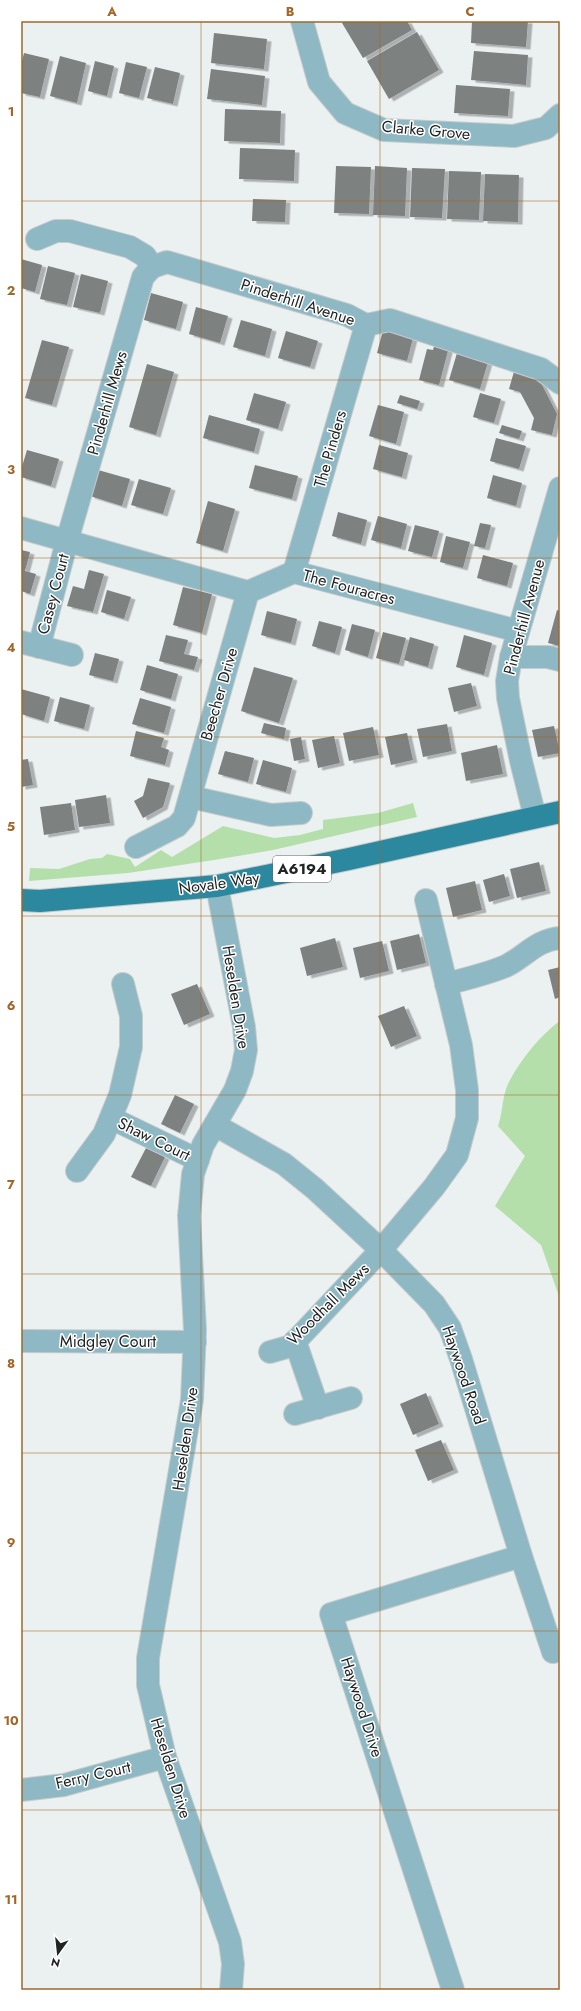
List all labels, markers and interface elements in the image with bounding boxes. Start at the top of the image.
text: A [106,2,117,21]
text: B [286,2,295,21]
text: C [465,2,475,21]
text: 1 [8,102,14,121]
street label: Clarke Grove [381,115,471,145]
street label: Pinderhill Avenue [238,273,358,331]
text: 2 [7,281,15,300]
street label: Pinderhill Mews [81,348,133,458]
street label: The Pinders [308,408,352,490]
text: 3 [7,460,15,479]
street label: Casey Court [31,551,75,637]
street label: Pinderhill Avenue [498,557,550,677]
street label: The Fouracres [300,564,398,610]
text: 4 [6,638,16,657]
street label: Beecher Drive [195,645,243,743]
text: 5 [7,817,15,836]
road number: A6194 [273,856,331,882]
street label: Novale Way [177,866,262,900]
street label: Heselden Drive [216,944,256,1050]
text: 6 [7,996,16,1015]
street label: Shaw Court [114,1112,194,1166]
text: 7 [7,1175,15,1194]
street label: Woodhall Mews [282,1258,374,1350]
street label: Haywood Road [436,1323,492,1427]
street label: Midgley Court [60,1330,156,1353]
text: 8 [7,1354,15,1373]
street label: Heselden Drive [166,1386,204,1492]
text: 9 [7,1533,16,1552]
street label: Haywood Drive [335,1654,389,1760]
text: 10 [3,1711,19,1730]
street label: Heselden Drive [145,1715,197,1821]
street label: Ferry Court [53,1755,133,1795]
text: 11 [4,1890,18,1909]
north arrow [38,1933,78,1973]
text: N [49,1954,62,1972]

